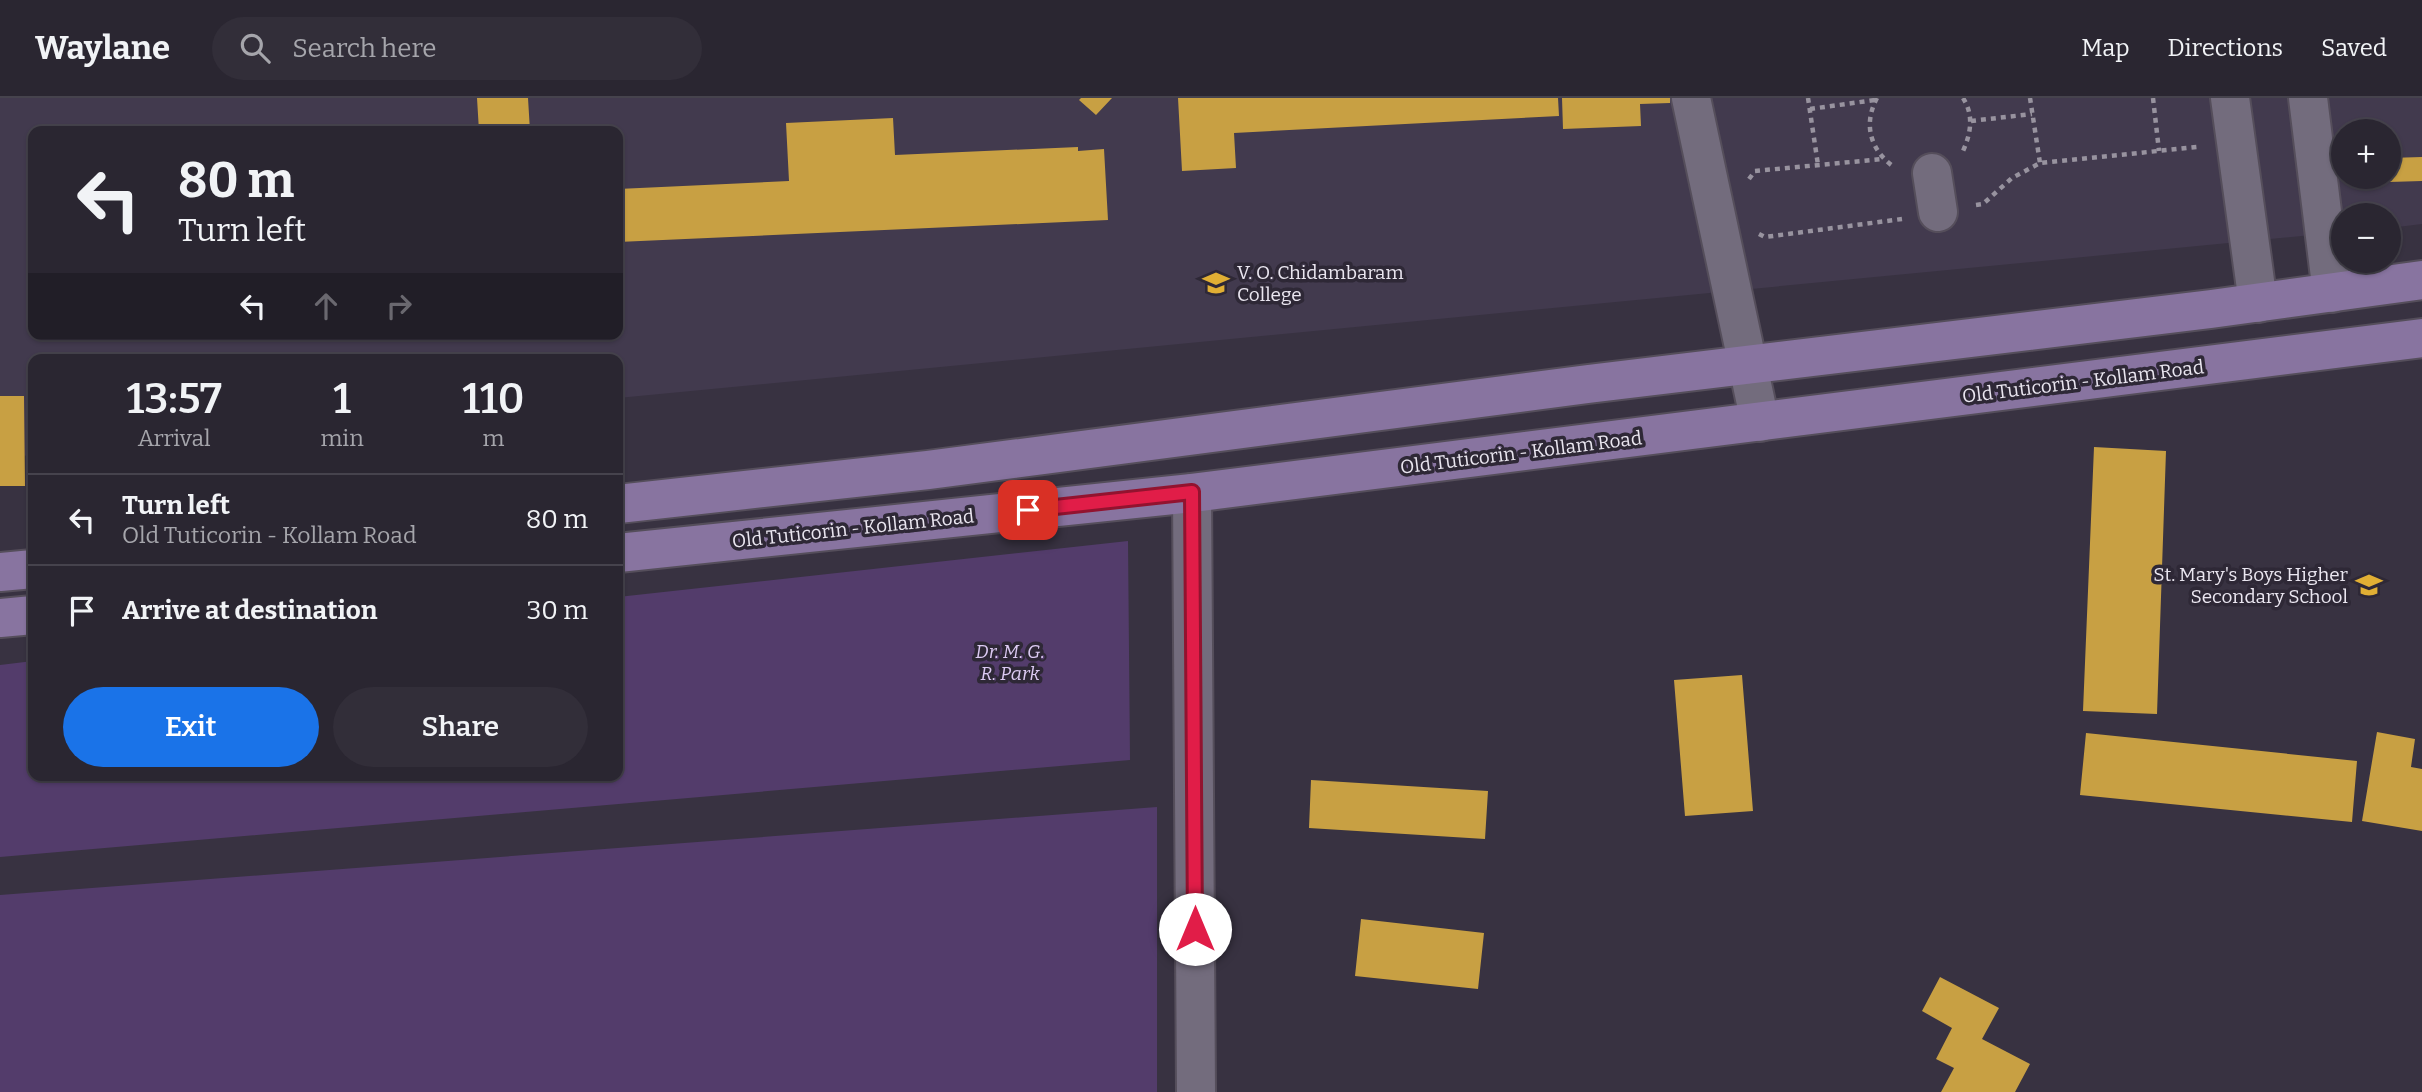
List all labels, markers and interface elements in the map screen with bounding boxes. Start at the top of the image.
search box [212,17,702,80]
text: Waylane [35,28,170,68]
icon: search [236,29,274,67]
text: Search here [292,33,437,64]
text: Map [2081,34,2130,62]
text: Directions [2168,34,2283,62]
text: Saved [2321,34,2387,62]
map controls [2331,119,2401,273]
button: + [2331,119,2401,189]
text: 80 m [178,151,294,210]
icon: left [63,154,154,245]
button: − [2331,203,2401,273]
text: Turn left [178,211,306,249]
place label: V. O. Chidambaram College [1237,261,1404,306]
school or university icon: V. O. Chidambaram College [1201,268,1231,298]
icon: left [234,287,272,325]
icon: ahead [307,287,345,325]
icon: right [380,287,418,325]
street label: Old Tuticorin - Kollam Road [1961,355,2205,408]
text: 13:57 [126,374,222,424]
text: 1 [333,374,351,424]
text: 110 [462,374,525,424]
text: Arrival [138,424,211,452]
text: min [320,424,364,452]
text: m [482,424,504,452]
street label: Old Tuticorin - Kollam Road [1399,426,1643,479]
pin [998,480,1058,540]
text: Turn left [122,490,230,521]
icon: arrive [1009,491,1047,529]
icon: left [63,501,101,539]
text: 80 m [526,504,588,535]
street label: Old Tuticorin - Kollam Road [731,504,975,553]
text: Old Tuticorin - Kollam Road [122,521,417,549]
place label: St. Mary's Boys Higher Secondary School [2153,563,2349,608]
school or university icon: St. Mary's Boys Higher Secondary School [2354,570,2384,600]
icon: arrive [63,592,101,630]
text: Arrive at destination [122,595,377,626]
text: 30 m [527,595,588,626]
park label: Dr. M. G. R. Park [975,640,1045,685]
button: Exit [63,687,319,767]
button: Share [333,687,588,767]
position arrow [1158,892,1232,966]

